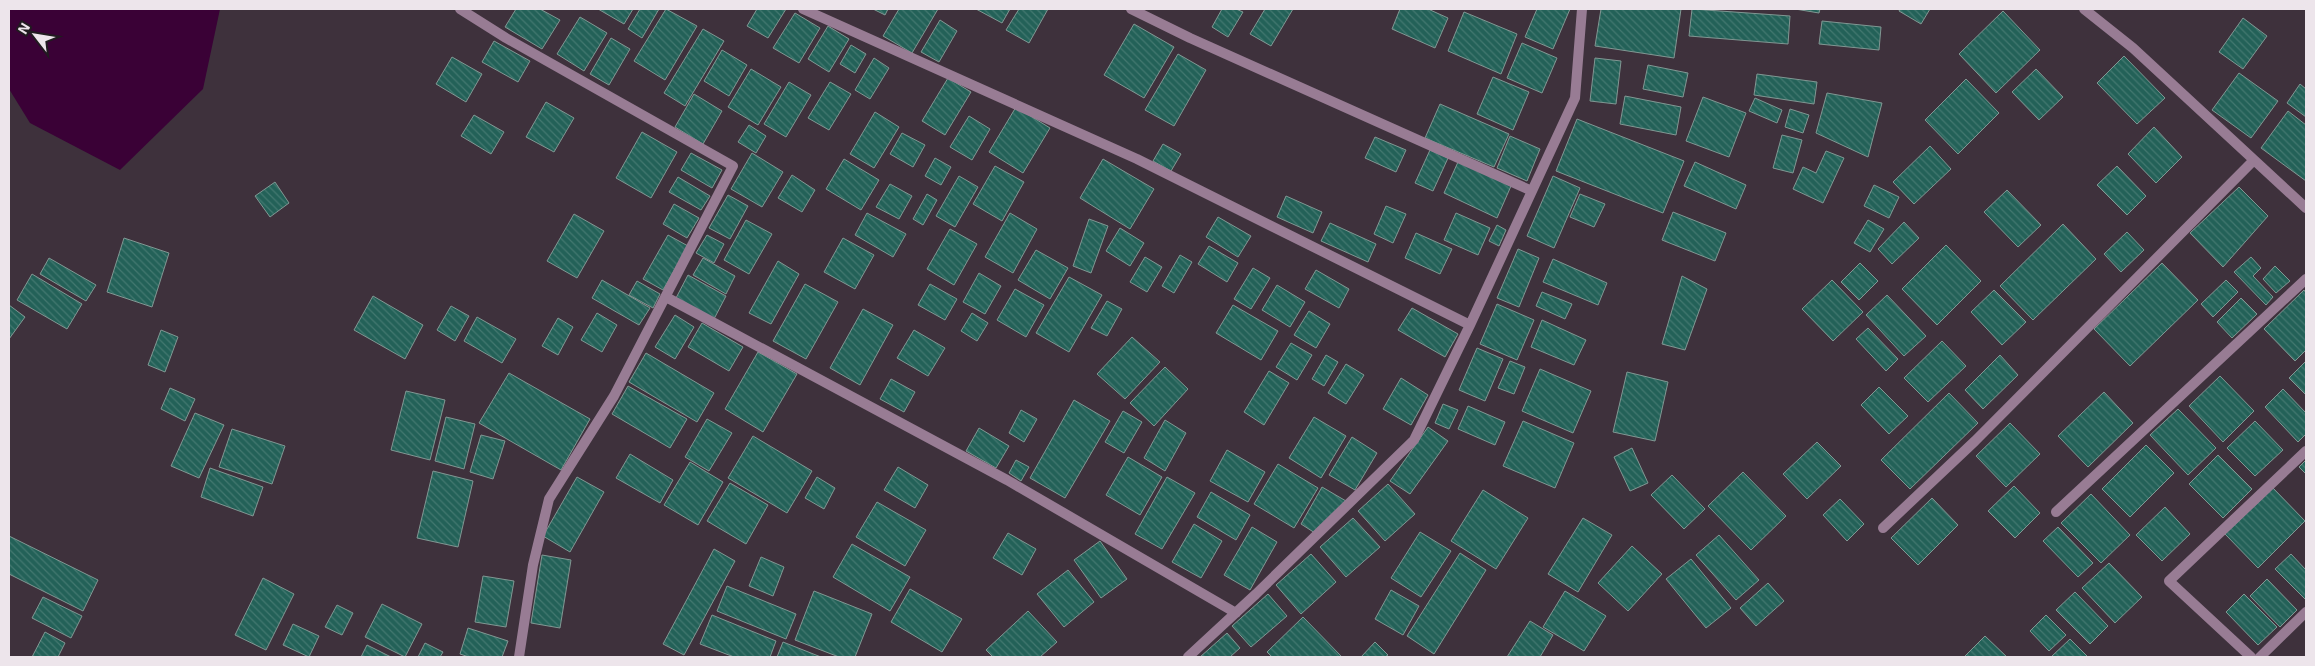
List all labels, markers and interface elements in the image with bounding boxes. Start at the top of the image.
north arrow [10,10,60,60]
text: N [14,19,33,37]

